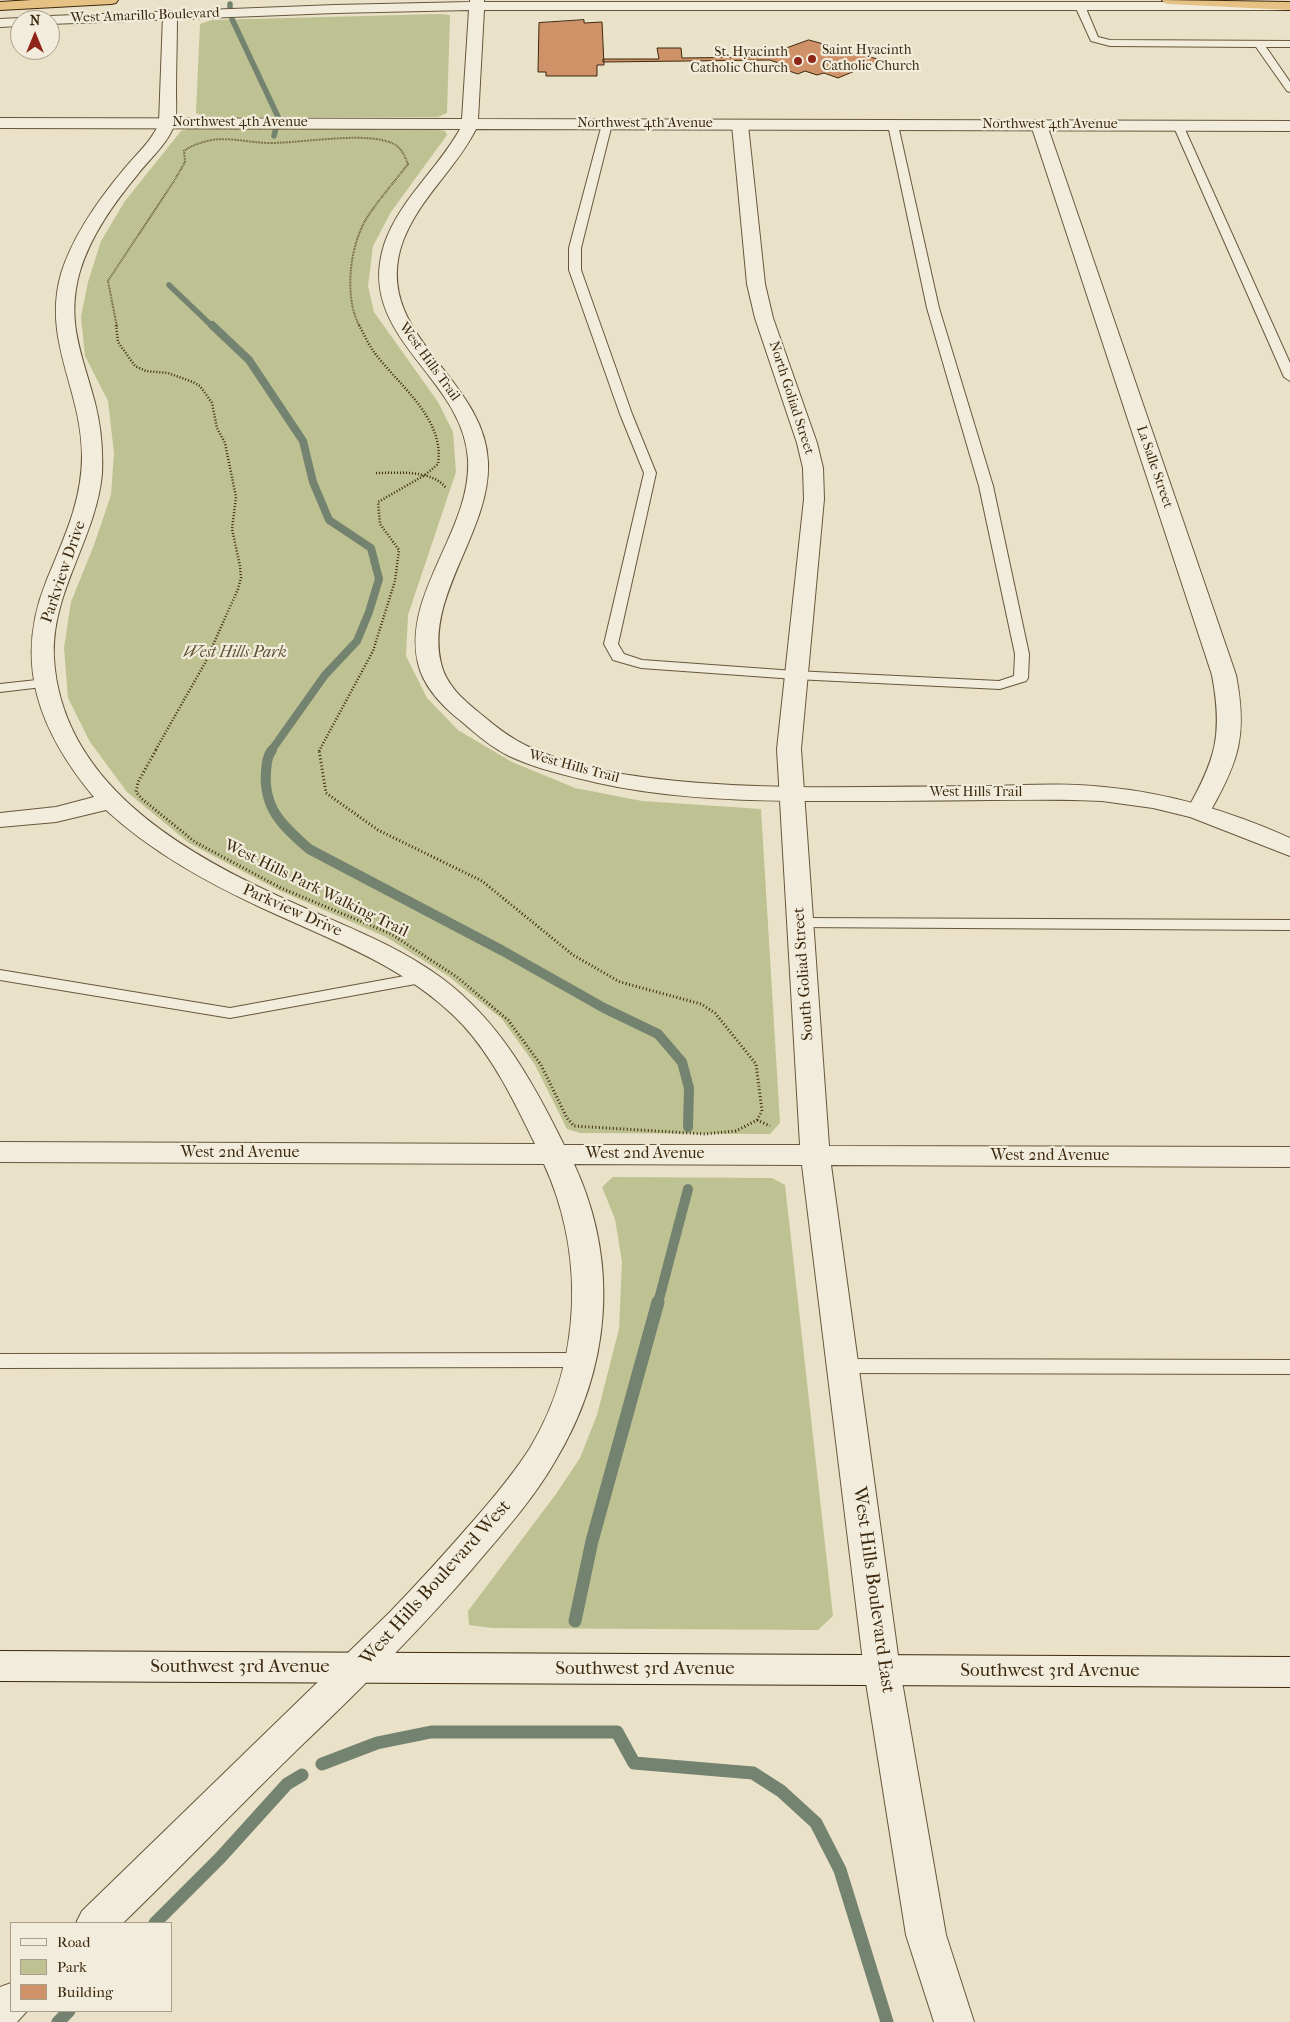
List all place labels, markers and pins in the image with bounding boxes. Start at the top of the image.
place label: Saint Hyacinth Catholic Church [822,43,920,75]
place label: St. Hyacinth Catholic Church [690,45,788,78]
marker: Saint Hyacinth Catholic Church [806,53,818,65]
marker: St. Hyacinth Catholic Church [792,55,804,67]

